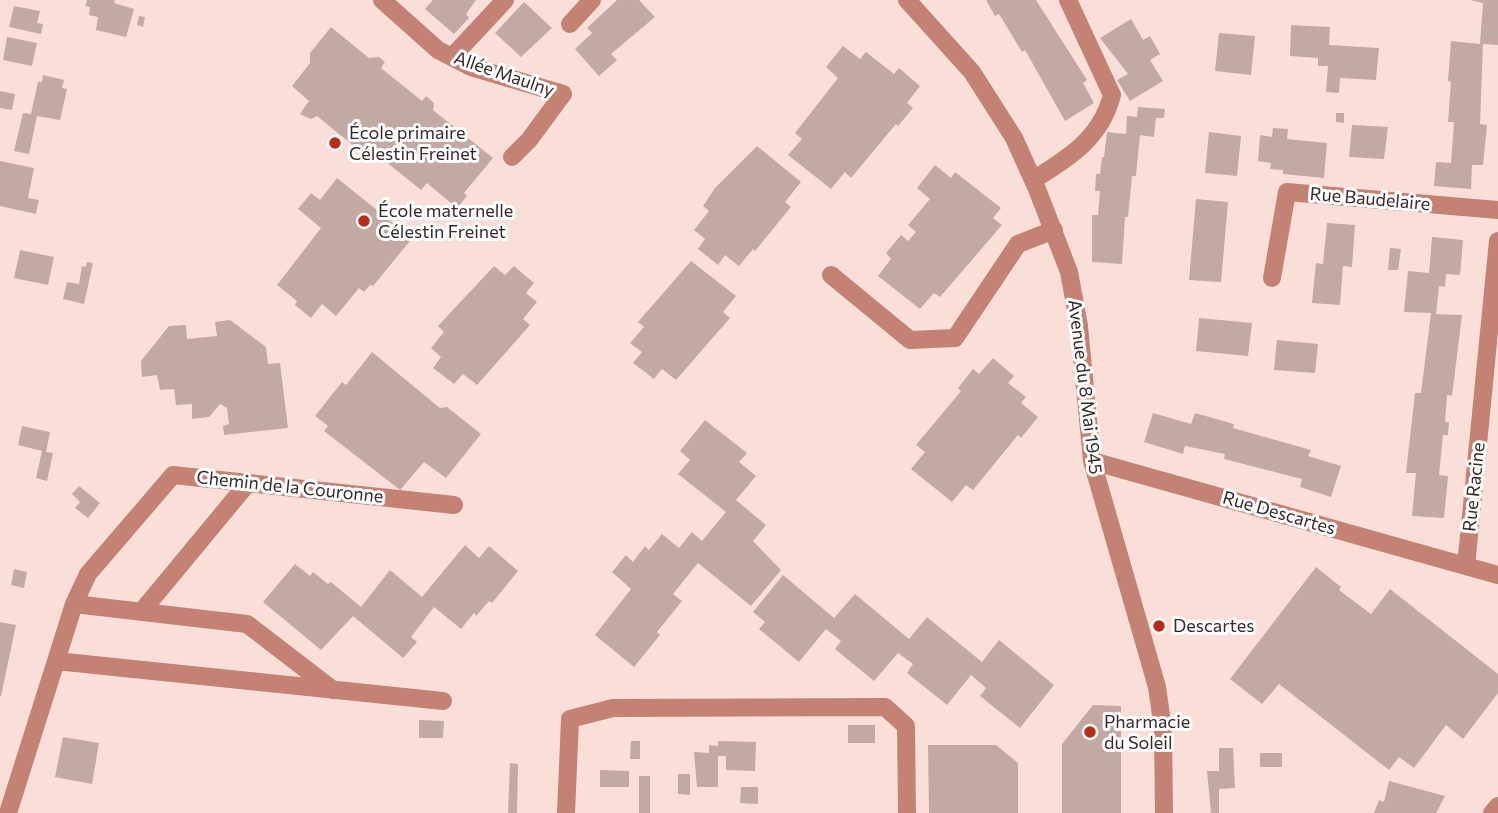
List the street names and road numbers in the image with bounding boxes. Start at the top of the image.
street label: Allée Maulny [451,47,557,101]
street label: Rue Baudelaire [1309,183,1431,215]
street label: Avenue du 8 Mai 1945 [1064,298,1106,476]
street label: Rue Racine [1459,441,1489,533]
street label: Chemin de la Couronne [195,466,385,508]
street label: Rue Descartes [1220,487,1338,539]

